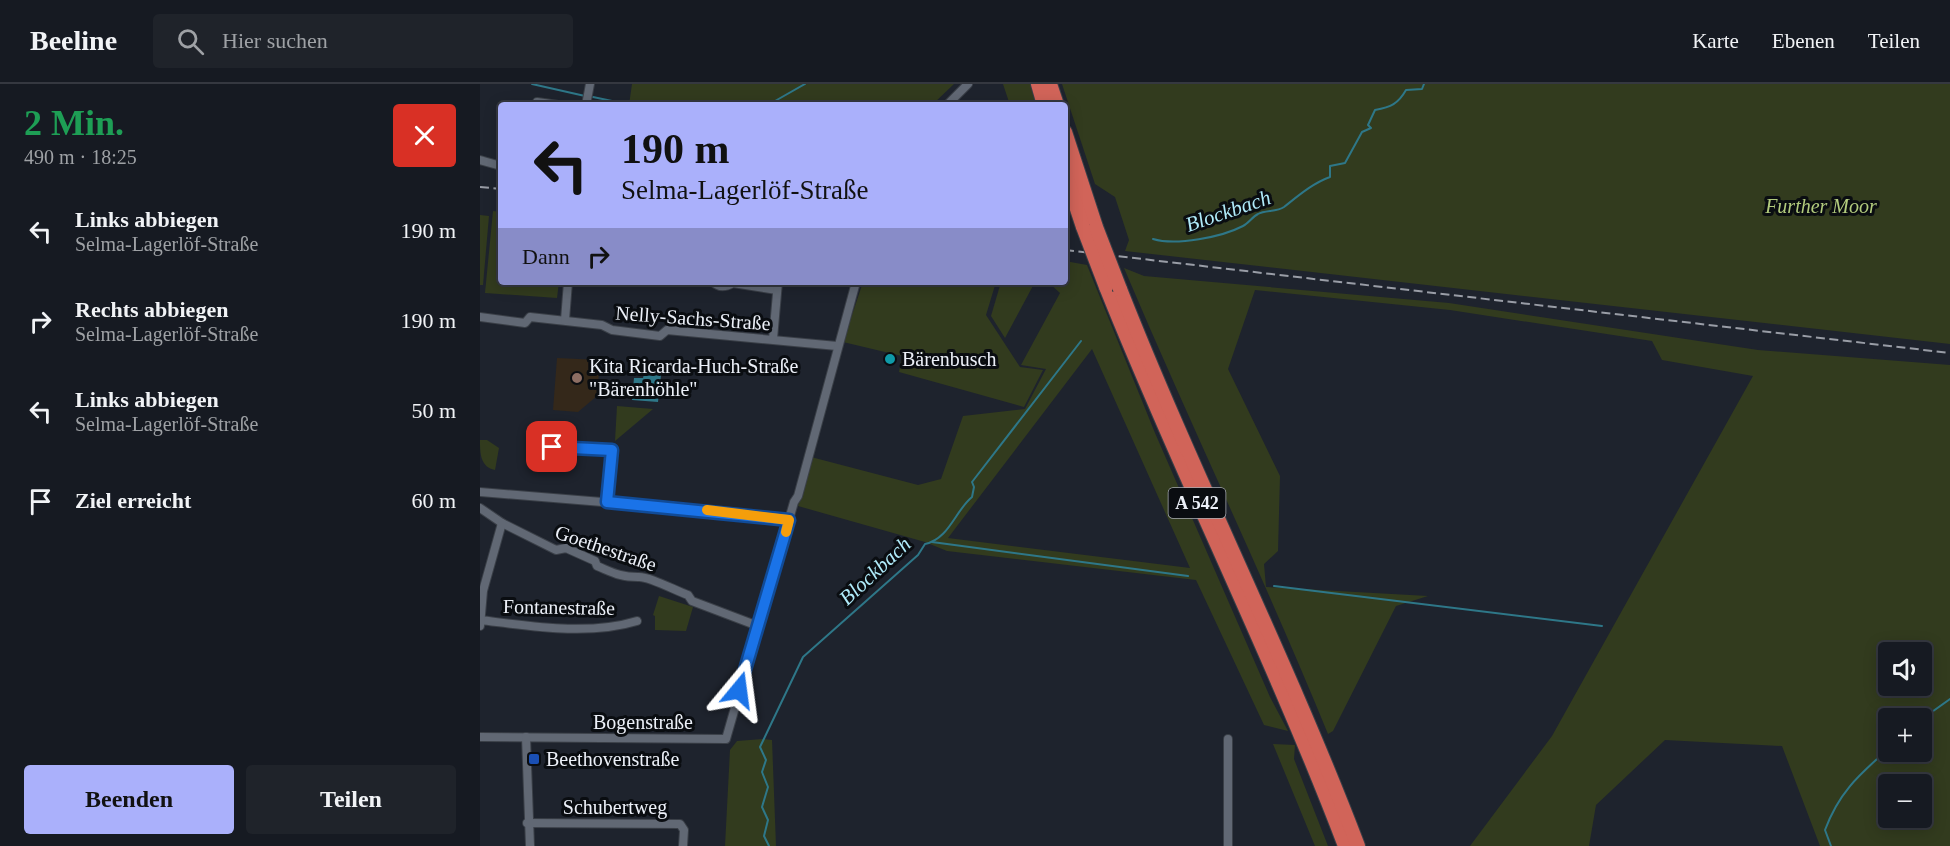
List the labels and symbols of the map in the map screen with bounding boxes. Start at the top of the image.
water label: Blockbach [1182,185,1274,237]
park label: Further Moor [1764,195,1877,217]
street label: Nelly-Sachs-Straße [615,302,771,335]
place label: Bärenbusch [902,348,996,370]
marker: Bärenbusch [883,352,897,366]
place label: Kita Ricarda-Huch-Straße "Bärenhöhle" [589,355,798,400]
marker: Kita Ricarda-Huch-Straße "Bärenhöhle" [570,371,584,385]
pin [526,421,577,472]
road number: A 542 [1168,488,1226,518]
street label: Goethestraße [553,520,660,576]
water label: Blockbach [834,532,916,610]
street label: Fontanestraße [503,595,615,619]
position arrow [707,658,771,722]
street label: Bogenstraße [593,711,693,734]
place label: Beethovenstraße [546,748,679,770]
marker: Beethovenstraße [527,752,541,766]
street label: Schubertweg [563,796,667,819]

